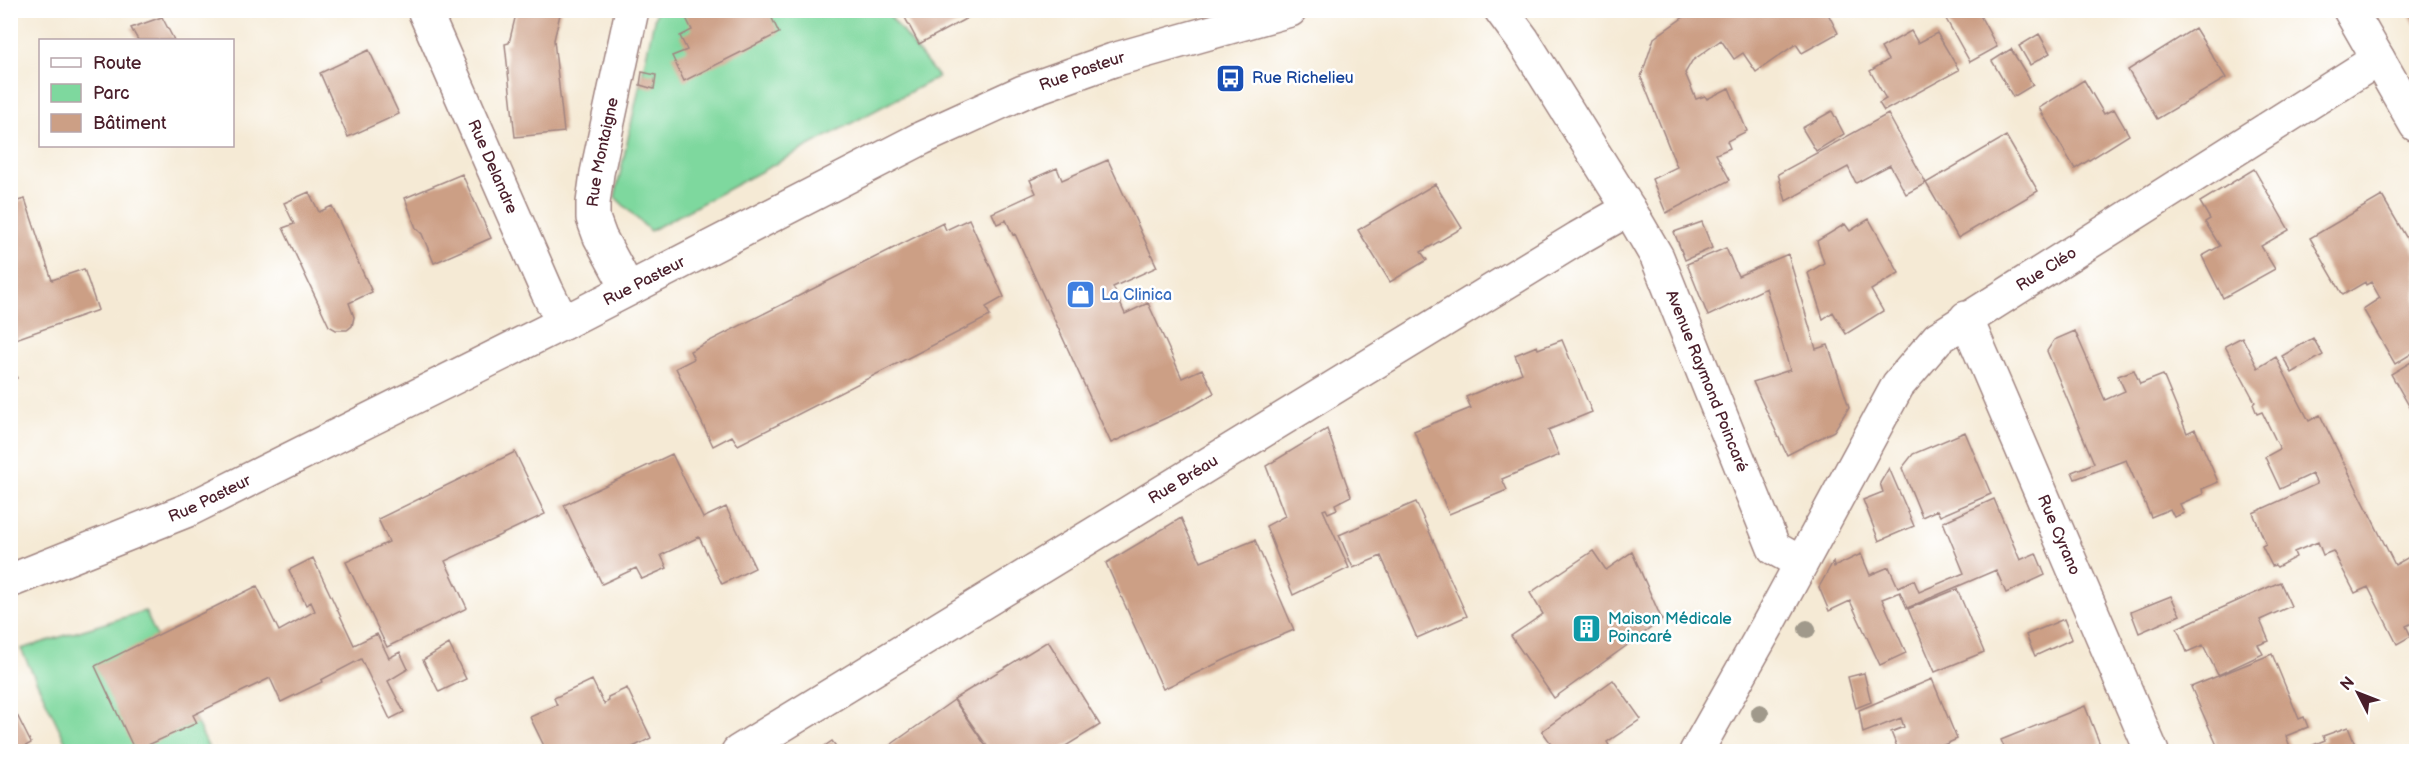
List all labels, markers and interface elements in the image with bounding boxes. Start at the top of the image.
legend [39,39,234,147]
street label: Rue Pasteur [1037,48,1127,95]
text: Route [93,53,142,74]
bus stop icon: Rue Richelieu [1215,62,1247,94]
place label: Rue Richelieu [1252,69,1354,88]
text: Parc [93,83,130,104]
street label: Rue Montaigne [583,95,623,208]
text: Bâtiment [93,113,167,134]
street label: Rue Delandre [464,117,522,217]
street label: Rue Cléo [2013,243,2080,295]
street label: Rue Pasteur [600,252,688,310]
shop icon: La Clinica [1064,279,1096,311]
place label: La Clinica [1101,286,1172,305]
street label: Avenue Raymond Poincaré [1662,287,1752,475]
street label: Rue Bréau [1145,451,1222,508]
street label: Rue Pasteur [166,471,254,526]
street label: Rue Cyrano [2033,492,2085,578]
place label: Maison Médicale Poincaré [1608,610,1732,647]
building icon: Maison Médicale Poincaré [1571,612,1603,644]
north arrow [2328,663,2388,723]
text: N [2337,673,2359,695]

